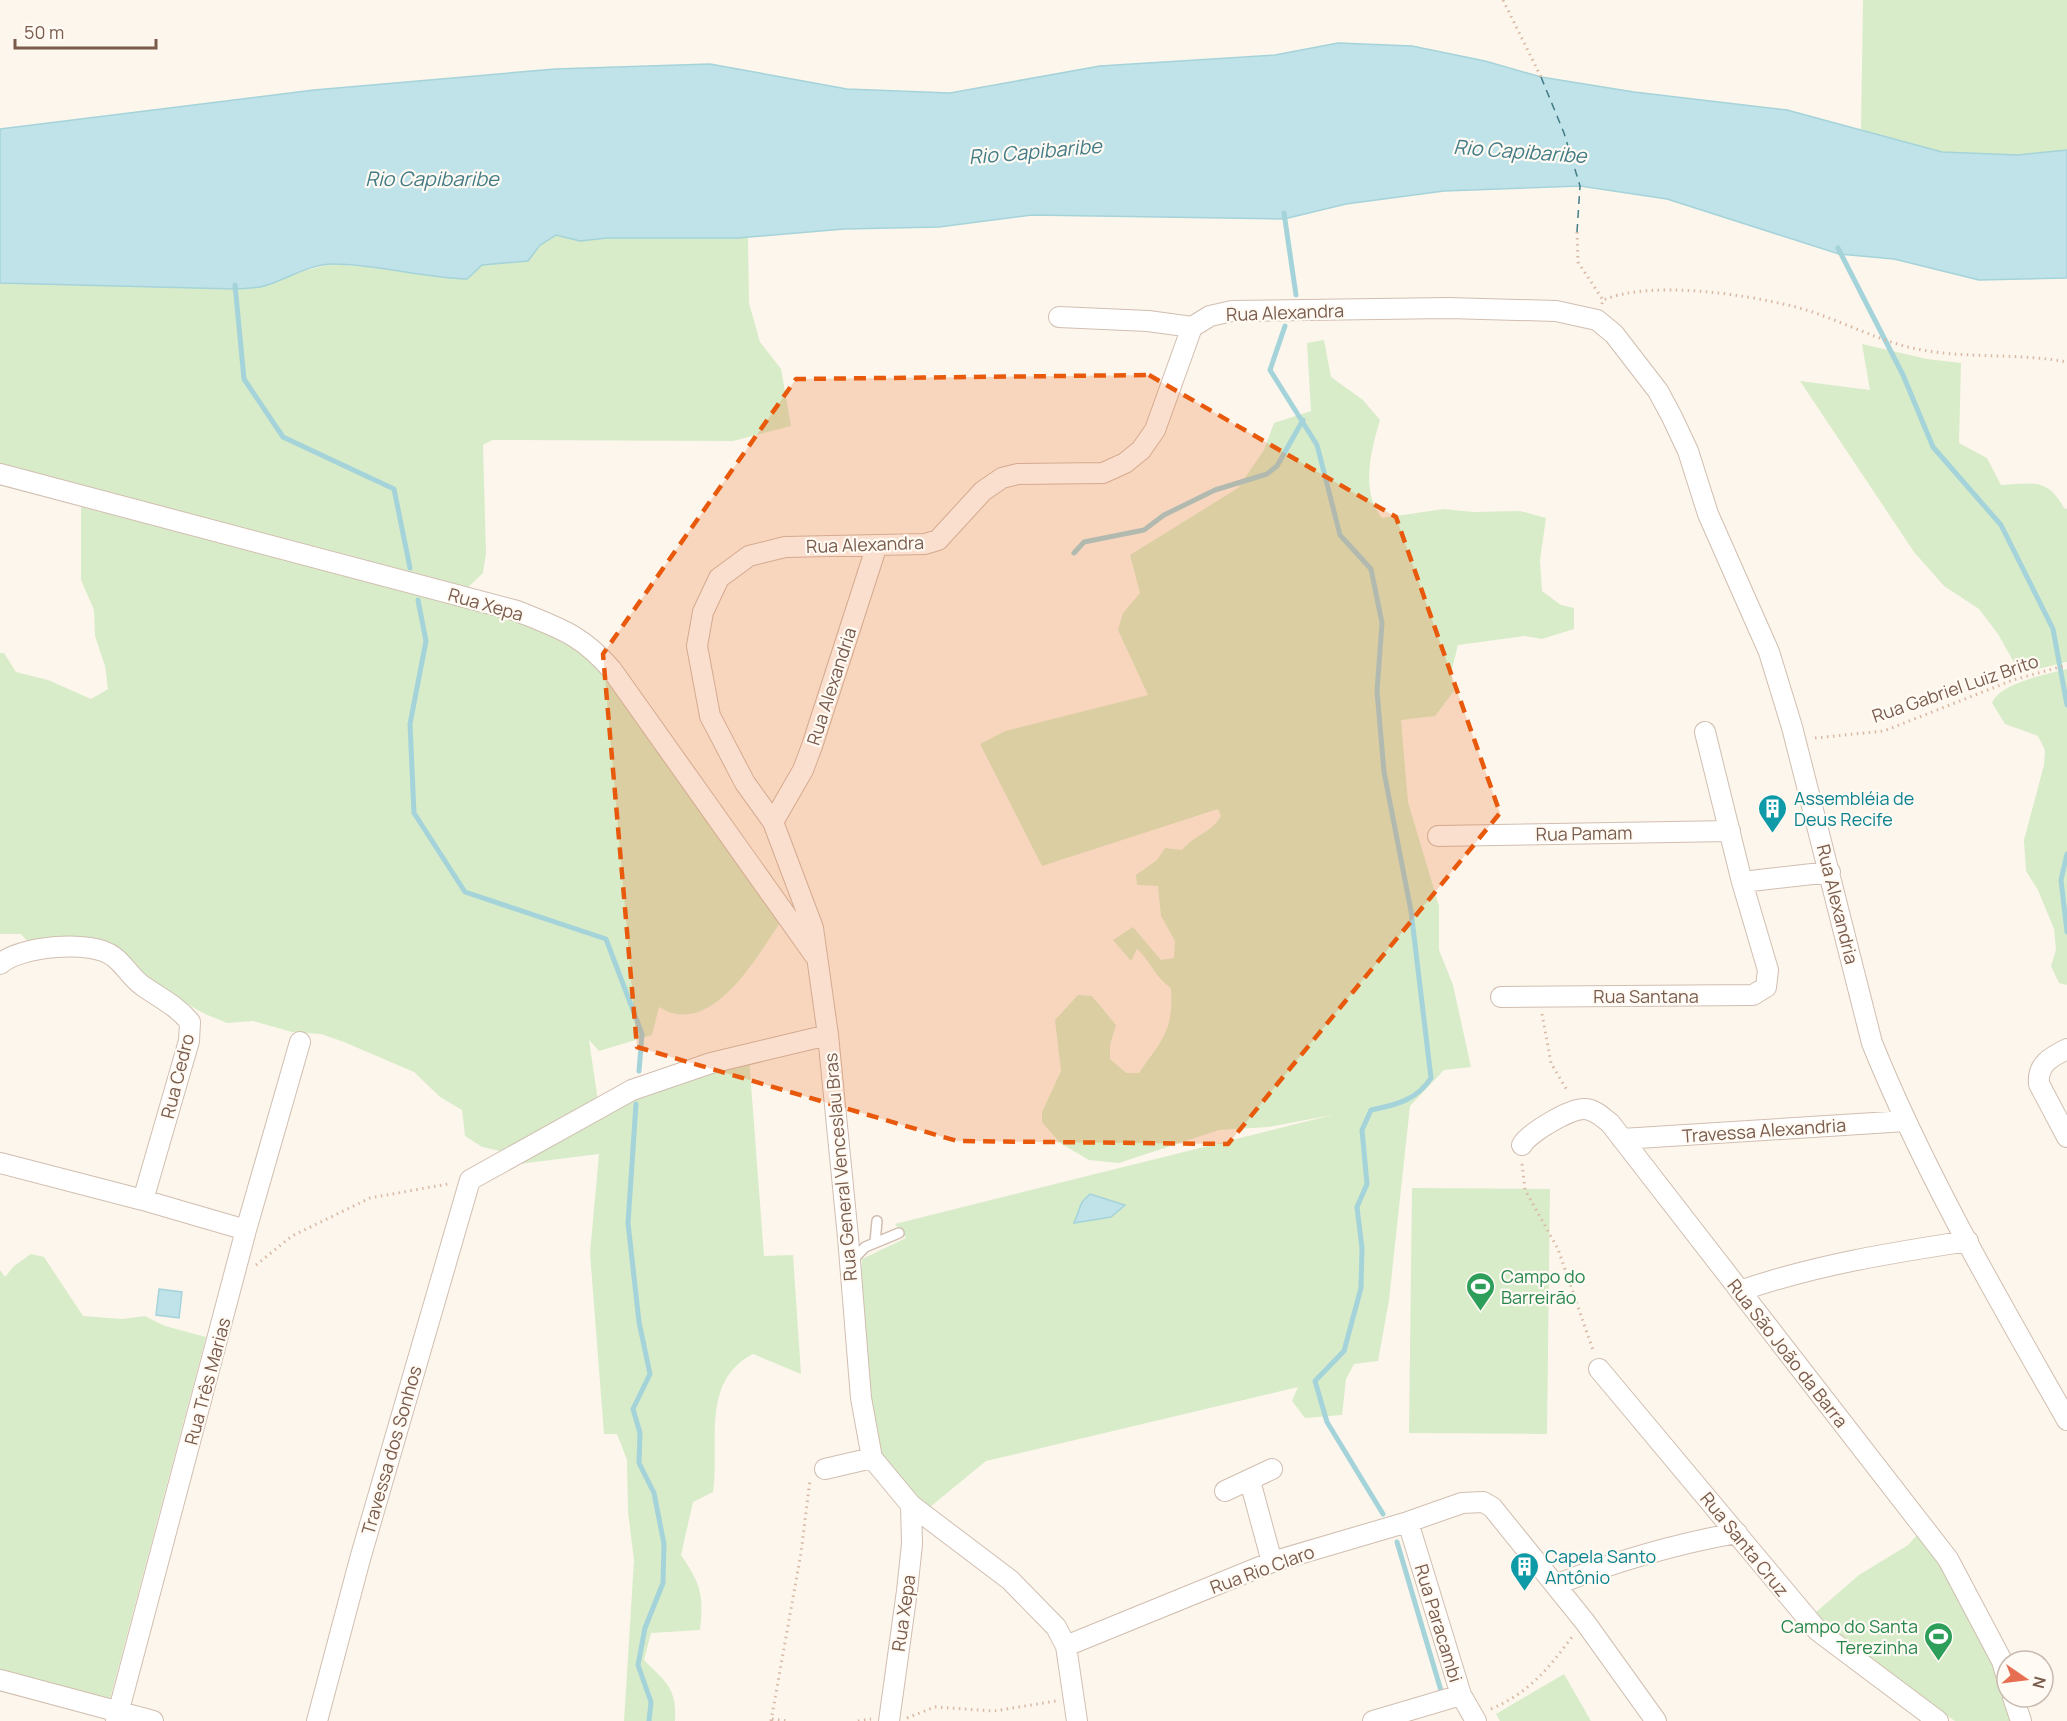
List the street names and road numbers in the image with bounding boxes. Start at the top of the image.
street label: Rua Alexandra [1226,298,1344,326]
street label: Rua Alexandra [806,530,924,558]
street label: Rua Xepa [446,582,526,626]
street label: Rua Alexandria [801,624,861,748]
street label: Rua Gabriel Luiz Brito [1869,648,2041,728]
street label: Rua Pamam [1535,820,1633,846]
street label: Rua Alexandria [1812,842,1864,966]
street label: Rua Santana [1593,984,1699,1008]
street label: Rua Cedro [155,1031,199,1121]
street label: Rua General Venceslau Bras [818,1052,862,1282]
street label: Travessa Alexandria [1681,1112,1847,1148]
street label: Rua São João da Barra [1722,1274,1854,1432]
street label: Rua Três Marias [178,1315,236,1447]
street label: Travessa dos Sonhos [355,1363,427,1537]
street label: Rua Santa Cruz [1695,1487,1795,1601]
street label: Rua Rio Claro [1206,1539,1318,1599]
street label: Rua Paracambi [1410,1561,1468,1685]
street label: Rua Xepa [886,1573,920,1653]

